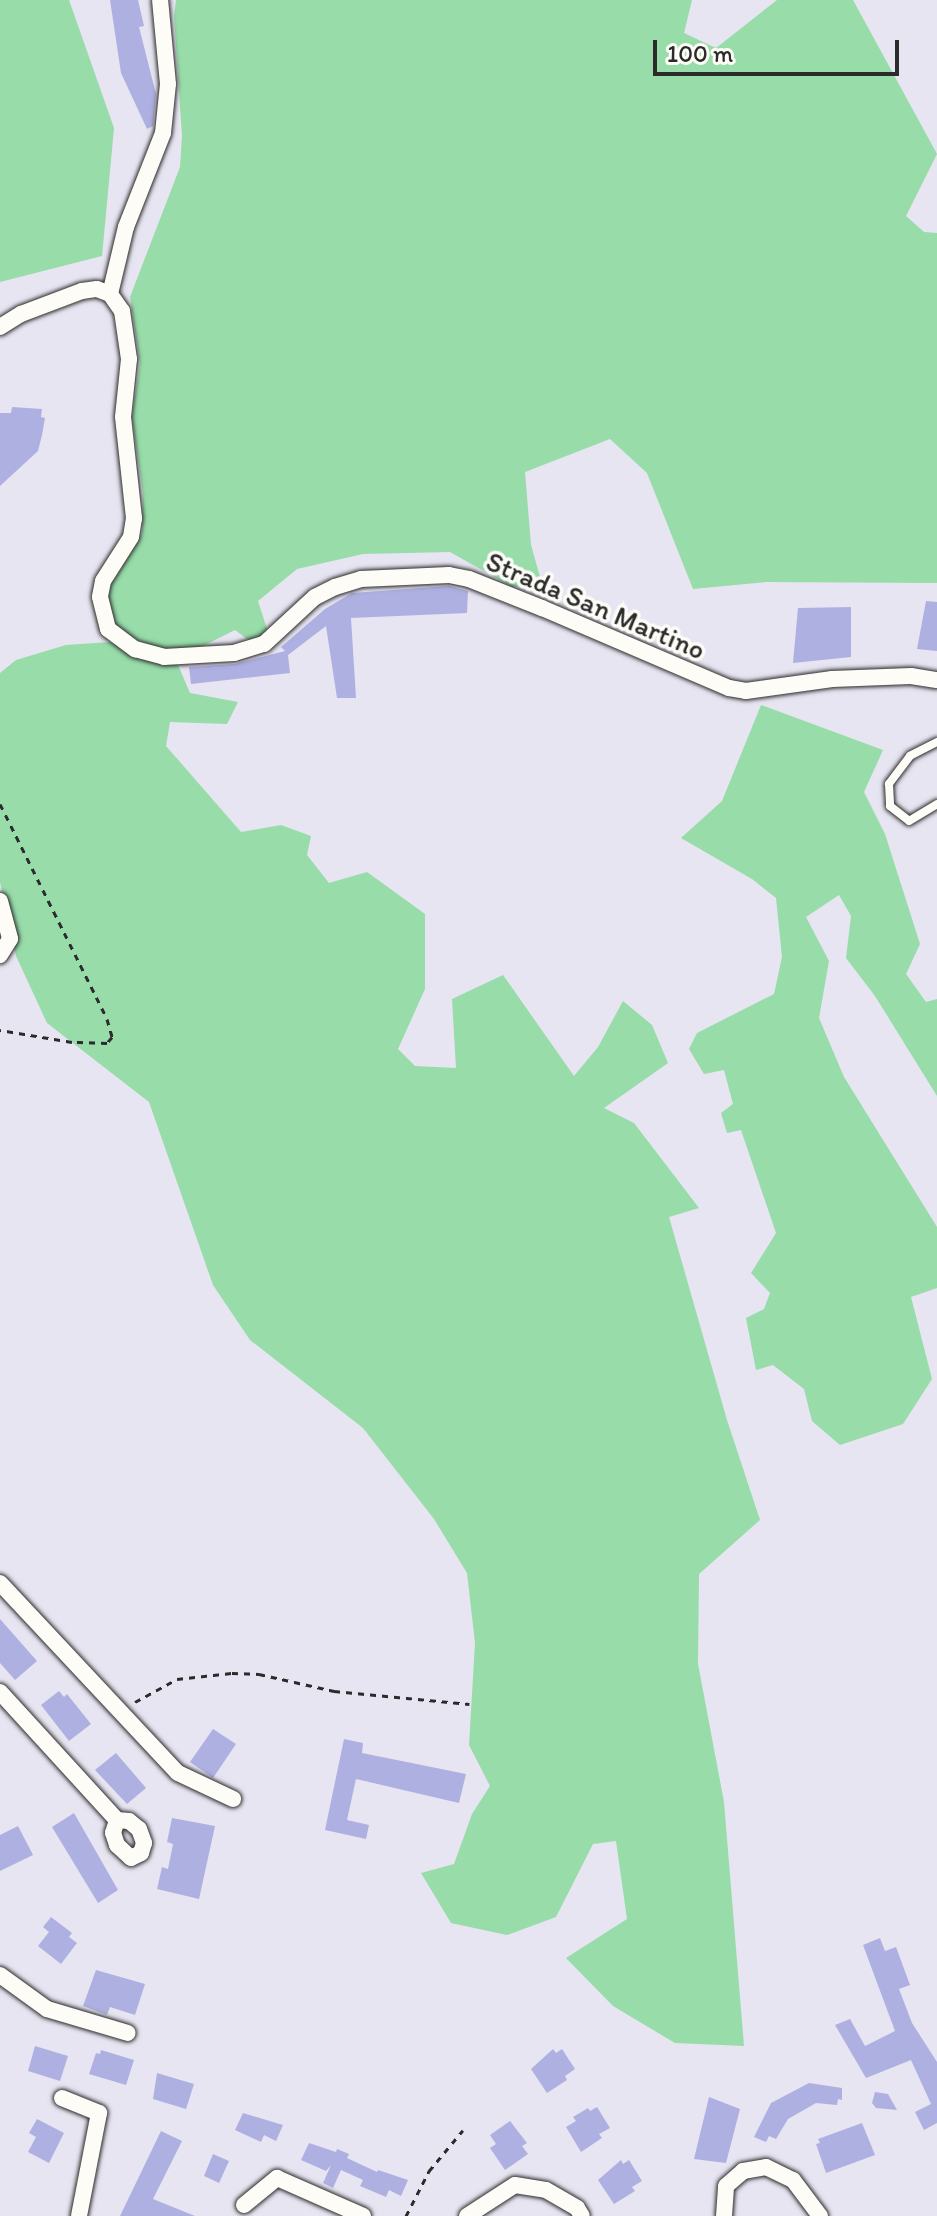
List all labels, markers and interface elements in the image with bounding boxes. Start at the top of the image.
scale bar [657,24,903,74]
text: 100 m [667,39,733,68]
street label: Strada San Martino [481,544,711,666]

